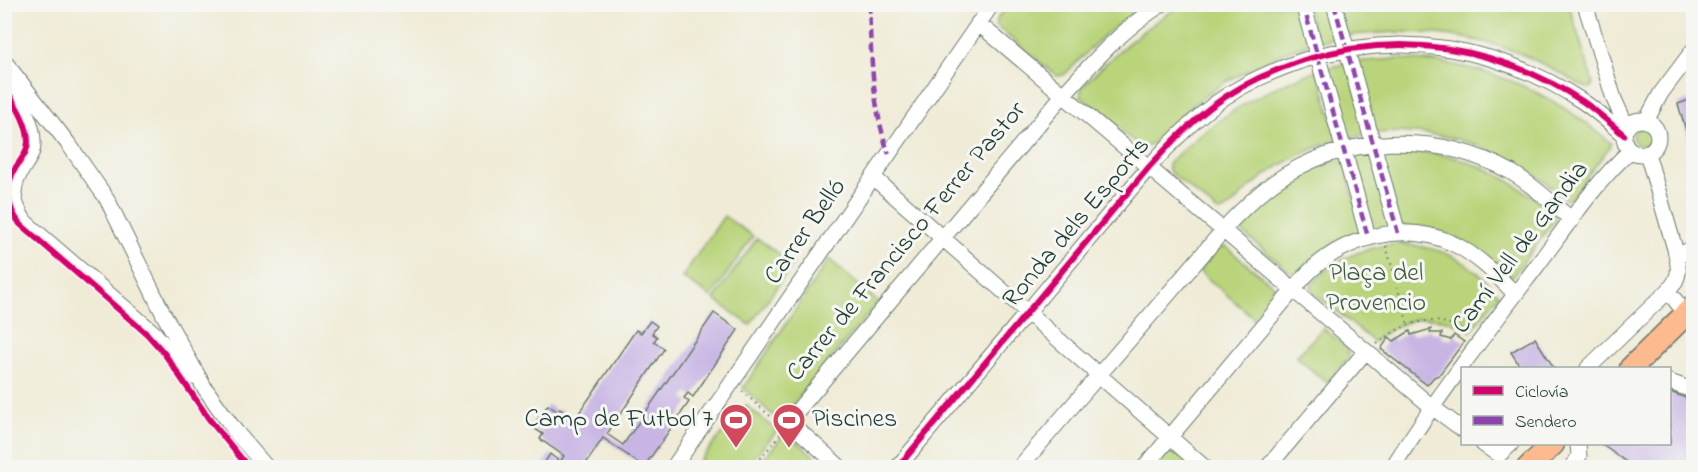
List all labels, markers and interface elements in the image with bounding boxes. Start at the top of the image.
street label: Carrer de Francisco Ferrer Pastor [778,93,1037,391]
street label: Ronda dels Esports [994,129,1160,317]
street label: Camí Vell de Gandia [1443,153,1599,343]
street label: Carrer Belló [755,171,857,293]
park label: Plaça del Provencio [1326,255,1426,323]
legend [1461,367,1671,445]
text: Ciclovía [1515,380,1568,406]
place label: Camp de Futbol 7 [524,401,713,439]
place label: Piscines [812,401,897,439]
sports icon: Camp de Futbol 7 [718,402,754,449]
sports icon: Piscines [771,402,807,449]
text: Sendero [1515,410,1577,436]

